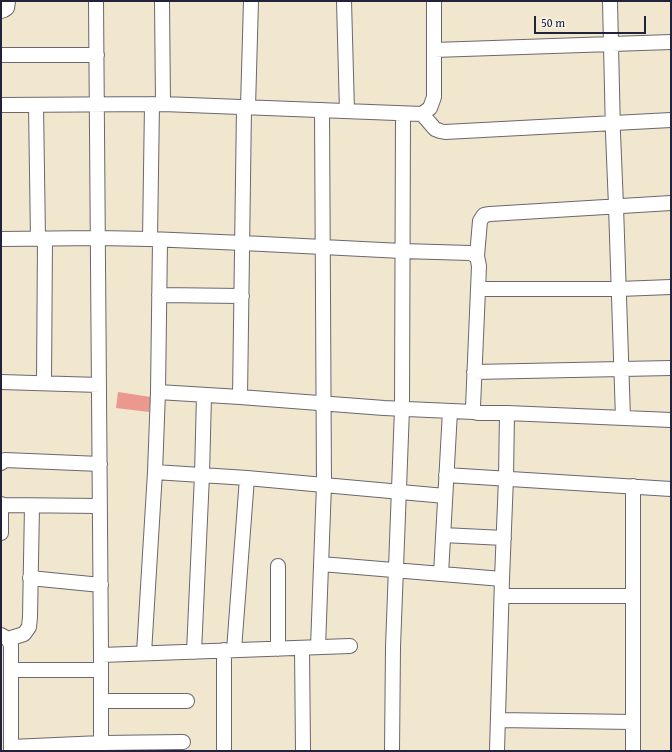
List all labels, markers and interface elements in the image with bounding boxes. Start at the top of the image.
scale bar [536,8,648,34]
text: 50 m [541,14,565,31]

